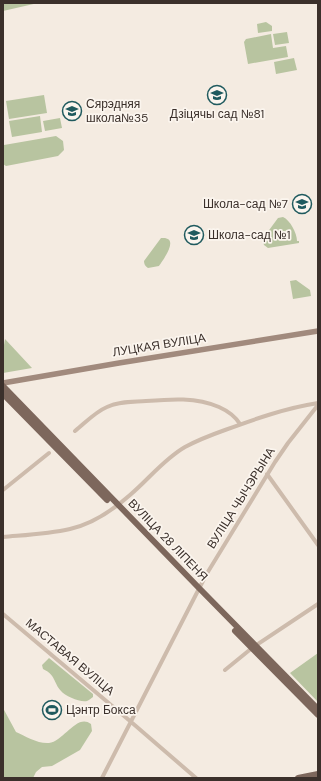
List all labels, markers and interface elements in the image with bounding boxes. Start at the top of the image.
school or university icon: Дзіцячы сад №81 [206,84,228,106]
place label: Сярэдняя школа№35 [86,96,148,126]
school or university icon: Сярэдняя школа№35 [61,100,83,122]
place label: Дзіцячы сад №81 [170,106,264,122]
school or university icon: Школа-сад №7 [291,193,313,215]
place label: Школа-сад №7 [203,196,288,212]
school or university icon: Школа-сад №1 [183,224,205,246]
place label: Школа-сад №1 [208,227,290,243]
street label: ЛУЦКАЯ ВУЛІЦА [111,330,207,360]
street label: ВУЛІЦА ЧЫЧЭРЫНА [203,444,279,552]
street label: ВУЛІЦА 28 ЛІПЕНЯ [125,495,211,585]
street label: МАСТАВАЯ ВУЛІЦА [22,615,118,699]
sports icon: Цэнтр Бокса [41,699,63,721]
place label: Цэнтр Бокса [66,702,136,718]

